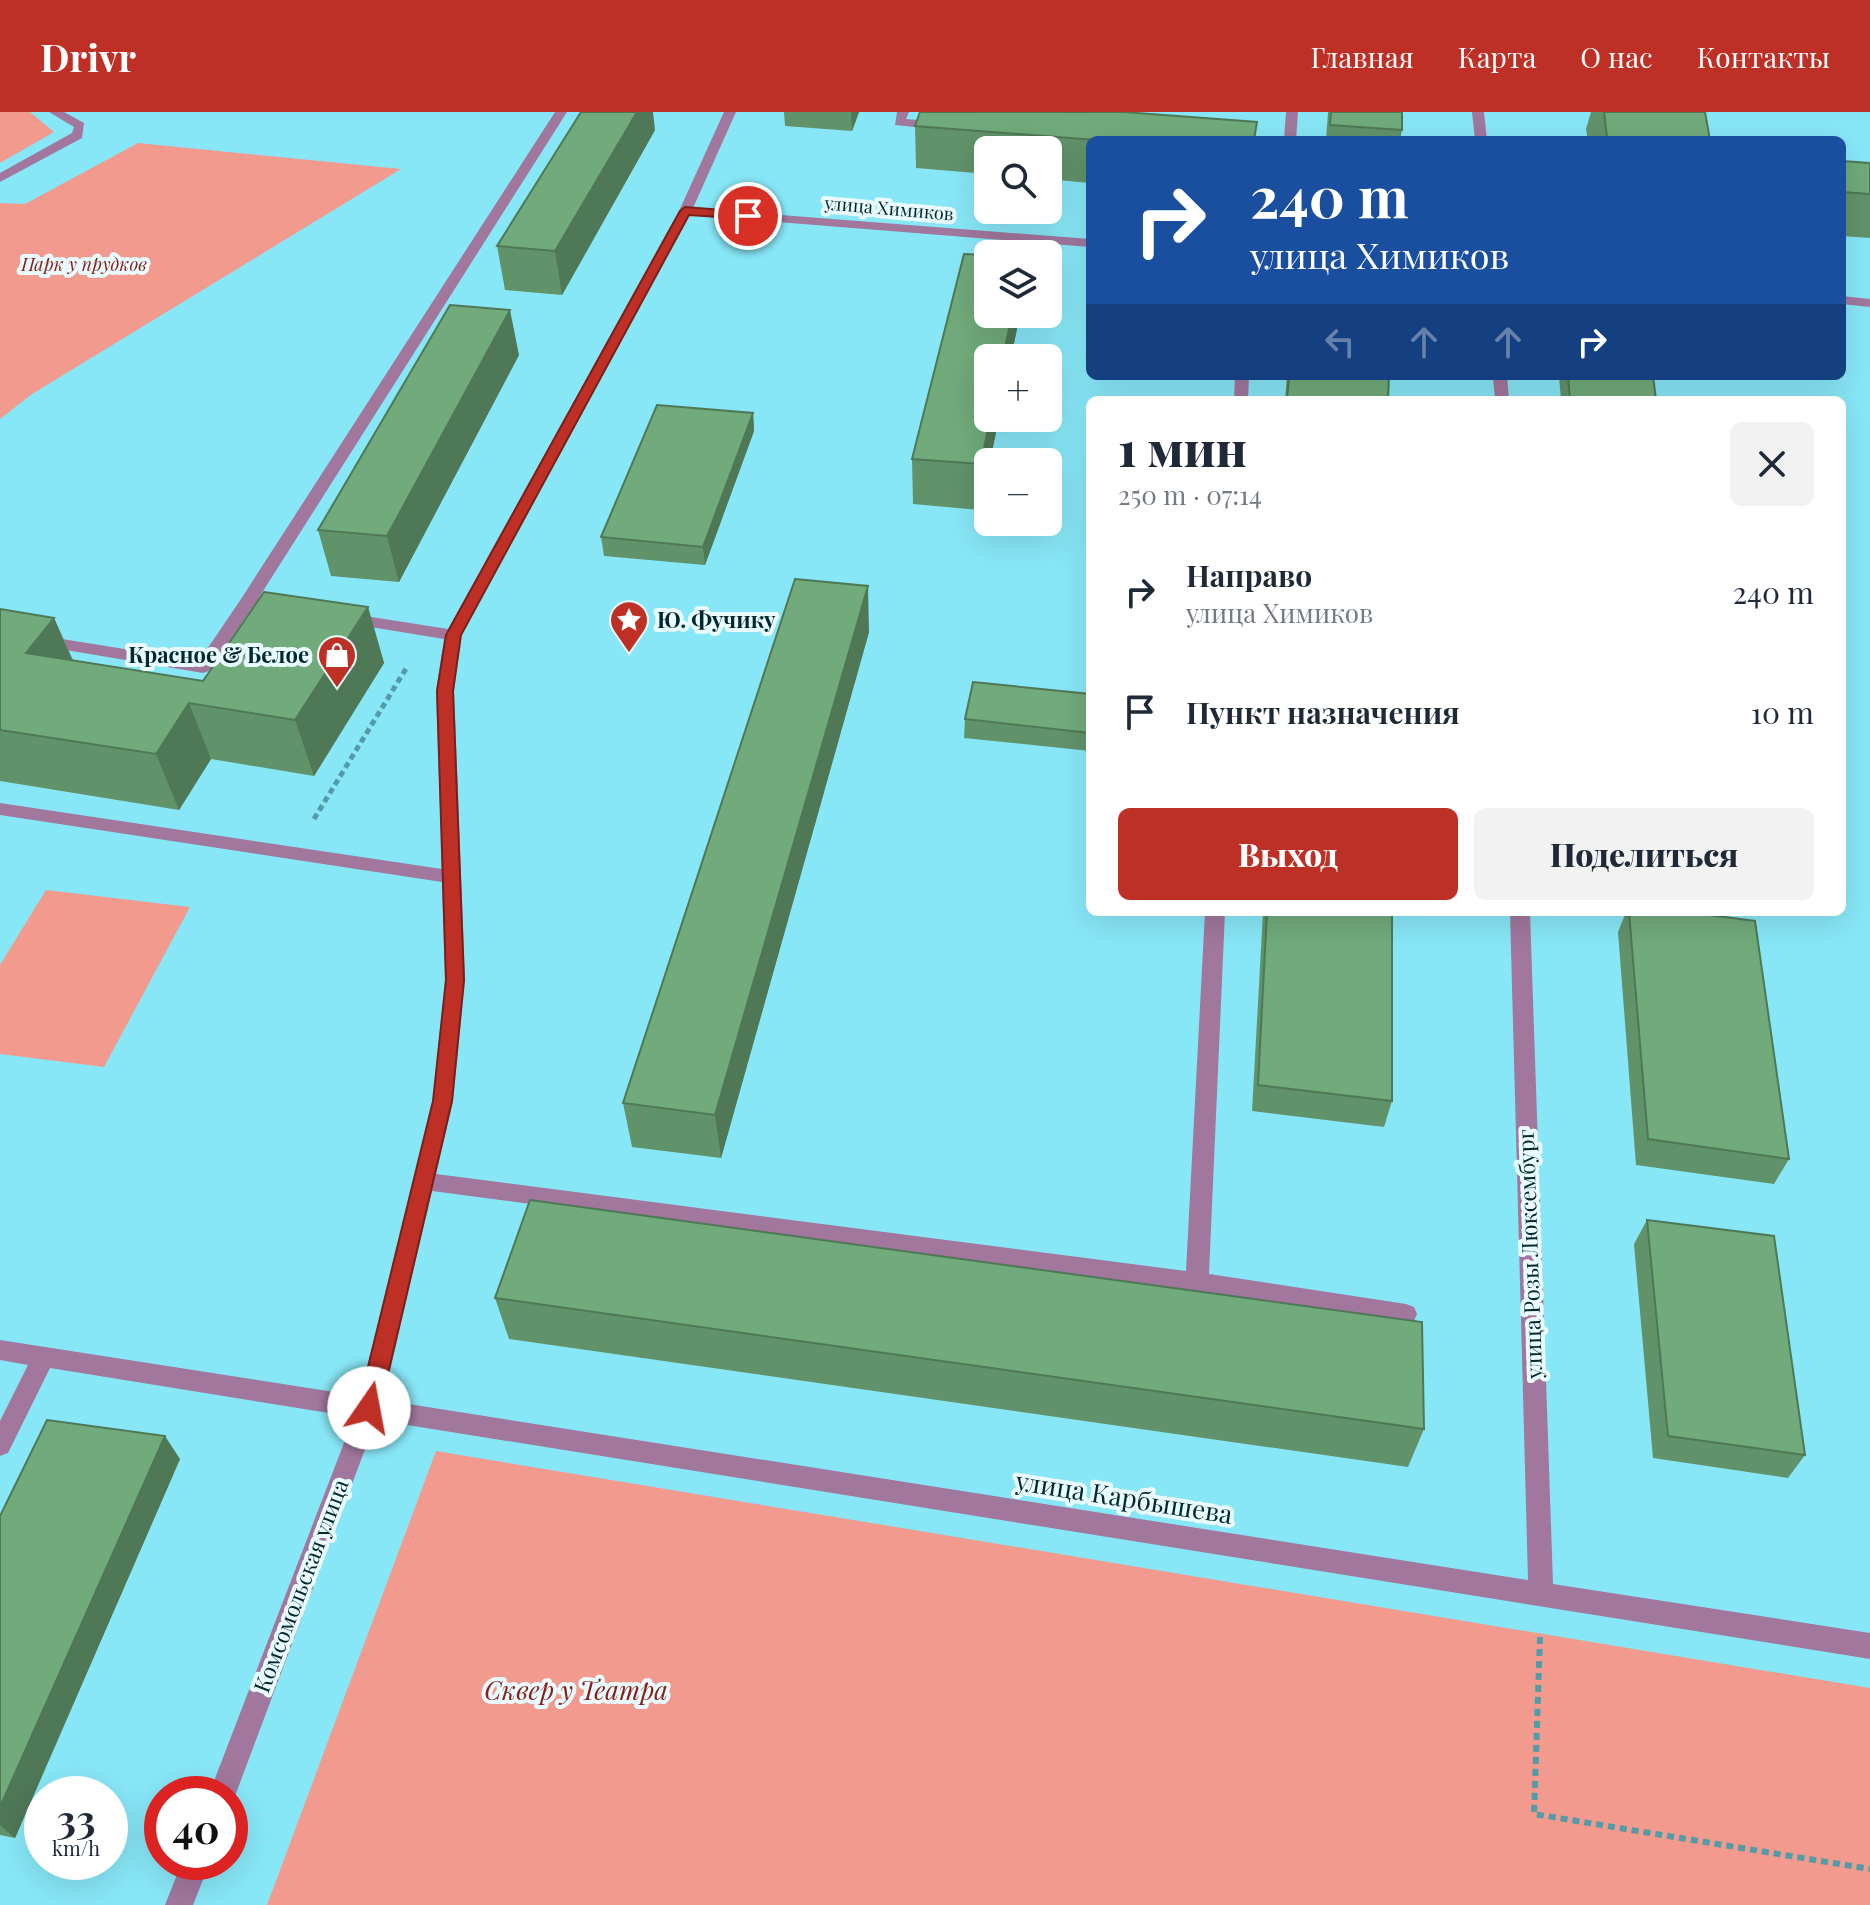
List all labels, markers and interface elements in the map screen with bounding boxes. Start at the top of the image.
text: Drivr [40,31,136,82]
text: Главная [1311,38,1414,75]
text: Карта [1458,38,1536,75]
text: О нас [1580,38,1653,75]
text: Контакты [1697,38,1830,75]
map controls [974,136,1062,536]
button: search [974,136,1062,224]
text: 240 m [1250,158,1409,233]
icon: right [1118,168,1222,272]
pin [714,182,782,250]
street label: улица Химиков [823,190,955,226]
icon: arrive [726,194,770,238]
text: улица Химиков [1250,230,1509,278]
button: layers [974,240,1062,328]
park label: Парк у прудков [20,252,147,276]
icon: left [1318,320,1362,364]
icon: ahead [1402,320,1446,364]
icon: ahead [1486,320,1530,364]
icon: right [1570,320,1614,364]
button: + [974,344,1062,432]
text: 1 мин [1118,415,1247,479]
button: close [1730,422,1814,506]
button: − [974,448,1062,536]
text: 250 m · 07:14 [1118,477,1262,512]
text: Направо [1186,555,1312,595]
icon: right [1118,570,1162,614]
text: 240 m [1733,572,1814,612]
text: улица Химиков [1186,595,1373,630]
place icon: Ю. Фучику [608,599,650,654]
place label: Ю. Фучику [657,604,776,634]
shop icon: Красное & Белое [316,634,358,689]
place label: Красное & Белое [128,639,309,669]
icon: arrive [1118,690,1162,734]
text: Пункт назначения [1186,692,1460,732]
text: 10 m [1751,692,1814,732]
button: Выход [1118,808,1458,900]
button: Поделиться [1474,808,1814,900]
street label: улица Розы Люксембург [1510,1129,1548,1380]
position arrow [327,1366,411,1450]
street label: улица Карбышева [1012,1462,1235,1531]
street label: Комсомольская улица [246,1475,355,1696]
park label: Сквер у Театра [484,1672,668,1707]
speed limit sign: 40 [144,1776,248,1880]
text: 33 [56,1791,96,1844]
text: km/h [52,1834,100,1861]

